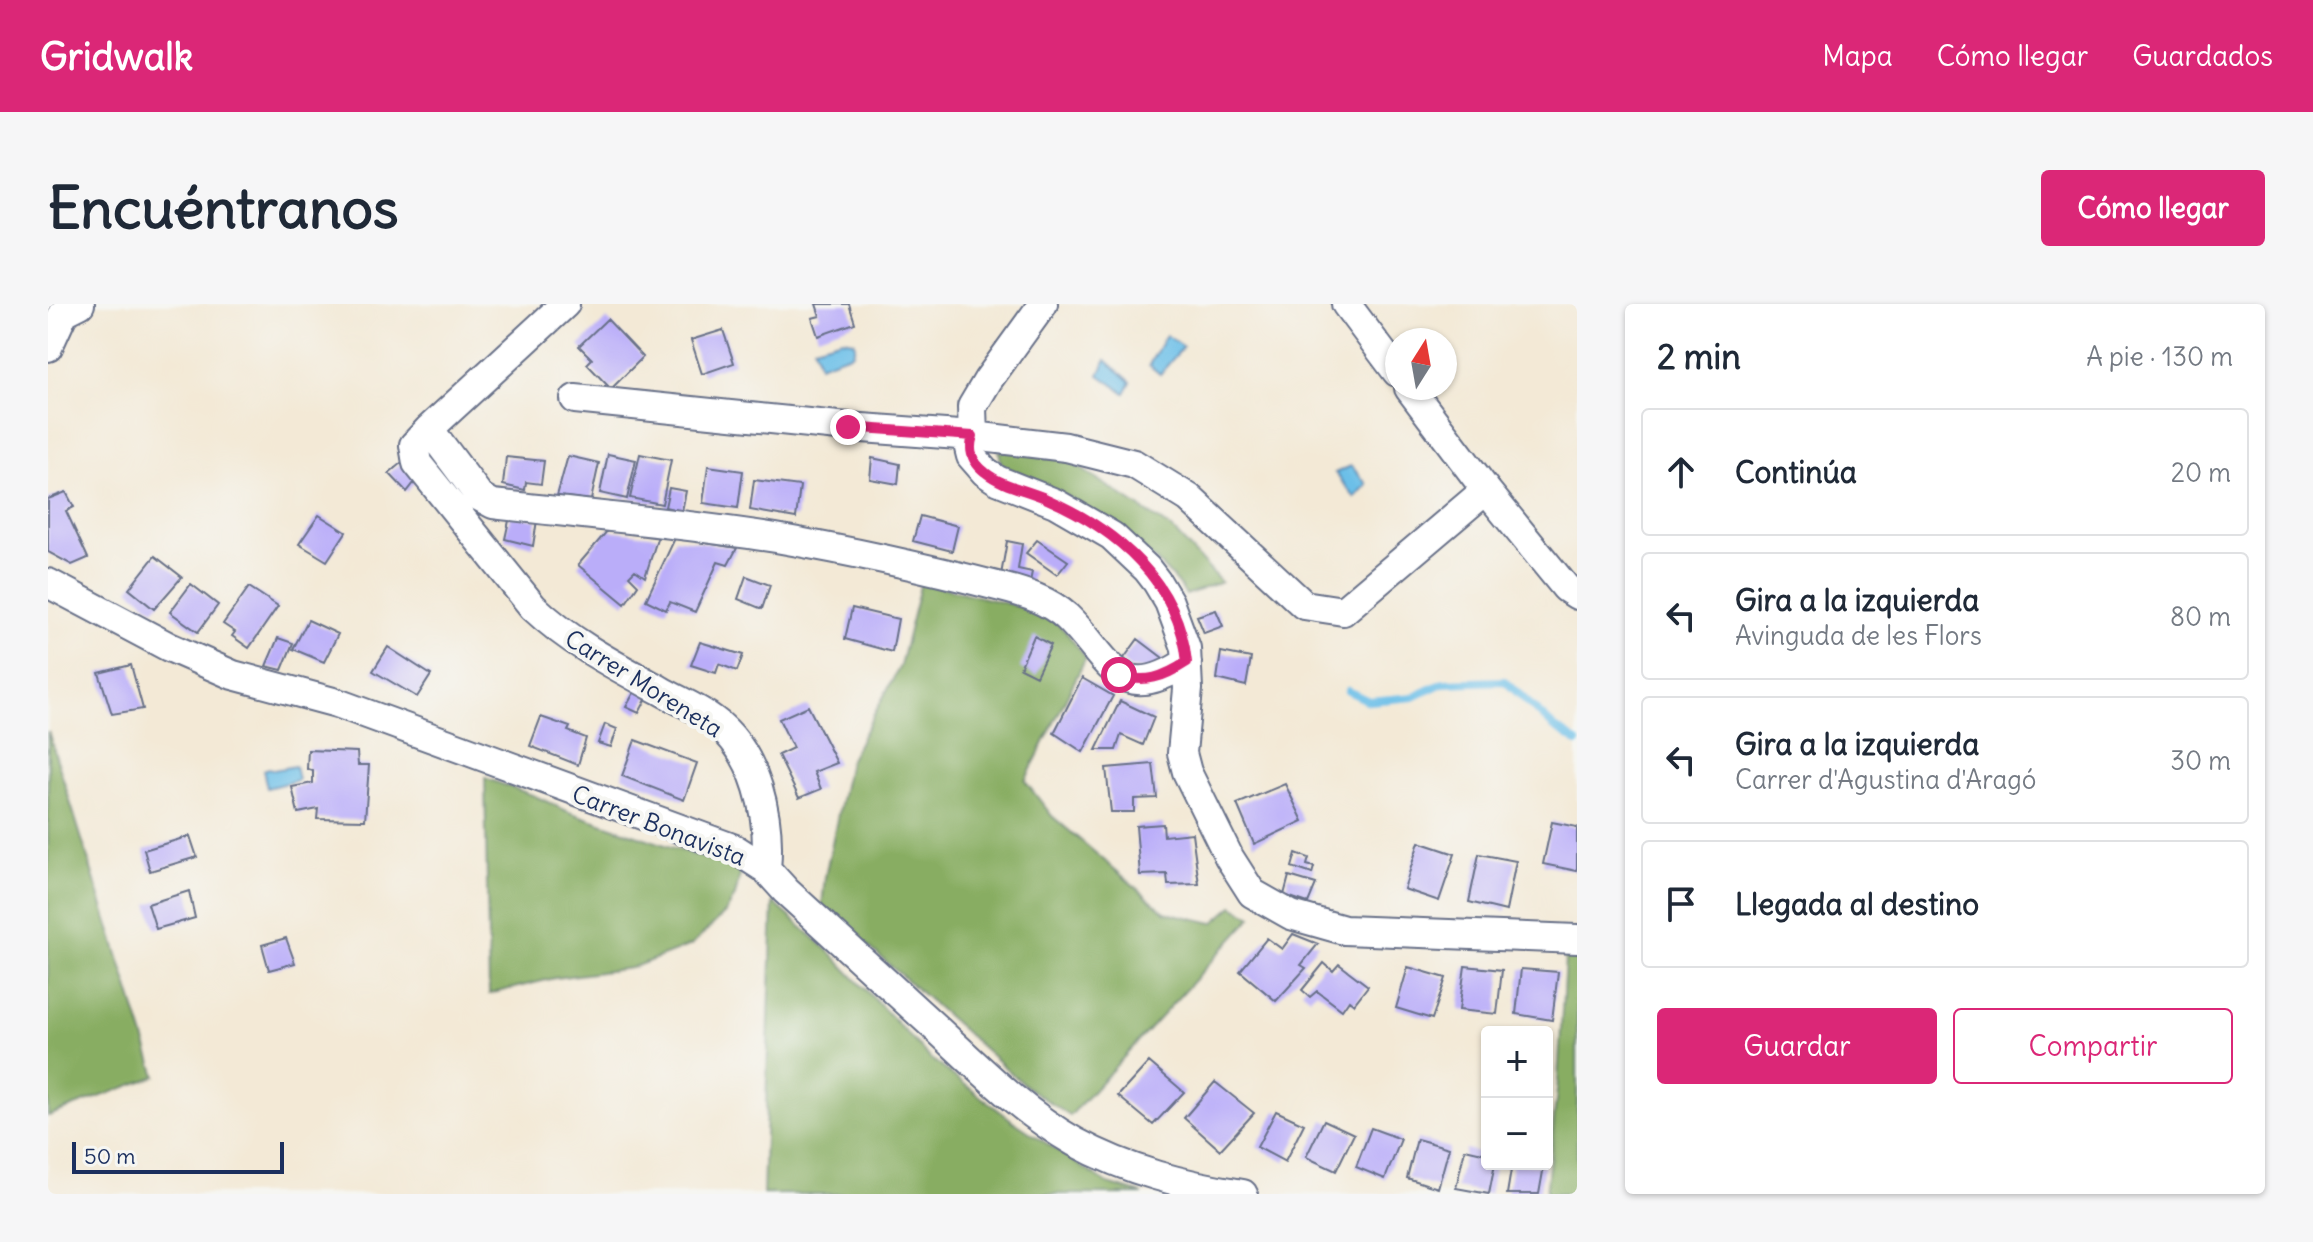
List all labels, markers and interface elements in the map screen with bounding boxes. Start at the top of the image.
text: Gridwalk [40,33,193,80]
text: Mapa [1822,38,1893,74]
text: Cómo llegar [1937,38,2088,74]
text: Guardados [2132,38,2273,74]
button: Cómo llegar [2041,170,2265,246]
text: Encuéntranos [48,173,399,243]
north arrow [1385,328,1457,400]
text: 2 min [1657,335,1741,378]
text: A pie · 130 m [2086,340,2233,373]
route end [830,409,866,445]
icon: ahead [1659,450,1703,494]
text: Continúa [1735,453,1857,491]
text: 20 m [2171,456,2231,489]
text: Gira a la izquierda [1735,581,1979,619]
icon: left [1659,594,1703,638]
text: 80 m [2170,600,2231,633]
text: Avinguda de les Flors [1735,619,1982,652]
street label: Carrer Moreneta [560,623,728,743]
route start [1101,657,1137,693]
text: Gira a la izquierda [1735,725,1979,763]
icon: left [1659,738,1703,782]
text: 30 m [2170,744,2231,777]
text: Carrer d'Agustina d'Aragó [1735,763,2036,796]
street label: Carrer Bonavista [568,778,750,872]
icon: arrive [1659,882,1703,926]
text: Llegada al destino [1735,885,1979,923]
button: Guardar [1657,1008,1937,1084]
button: Compartir [1953,1008,2233,1084]
map controls [1481,1026,1553,1170]
button: + [1481,1026,1553,1098]
button: − [1481,1098,1553,1170]
scale bar [72,1138,284,1174]
text: 50 m [84,1142,136,1170]

